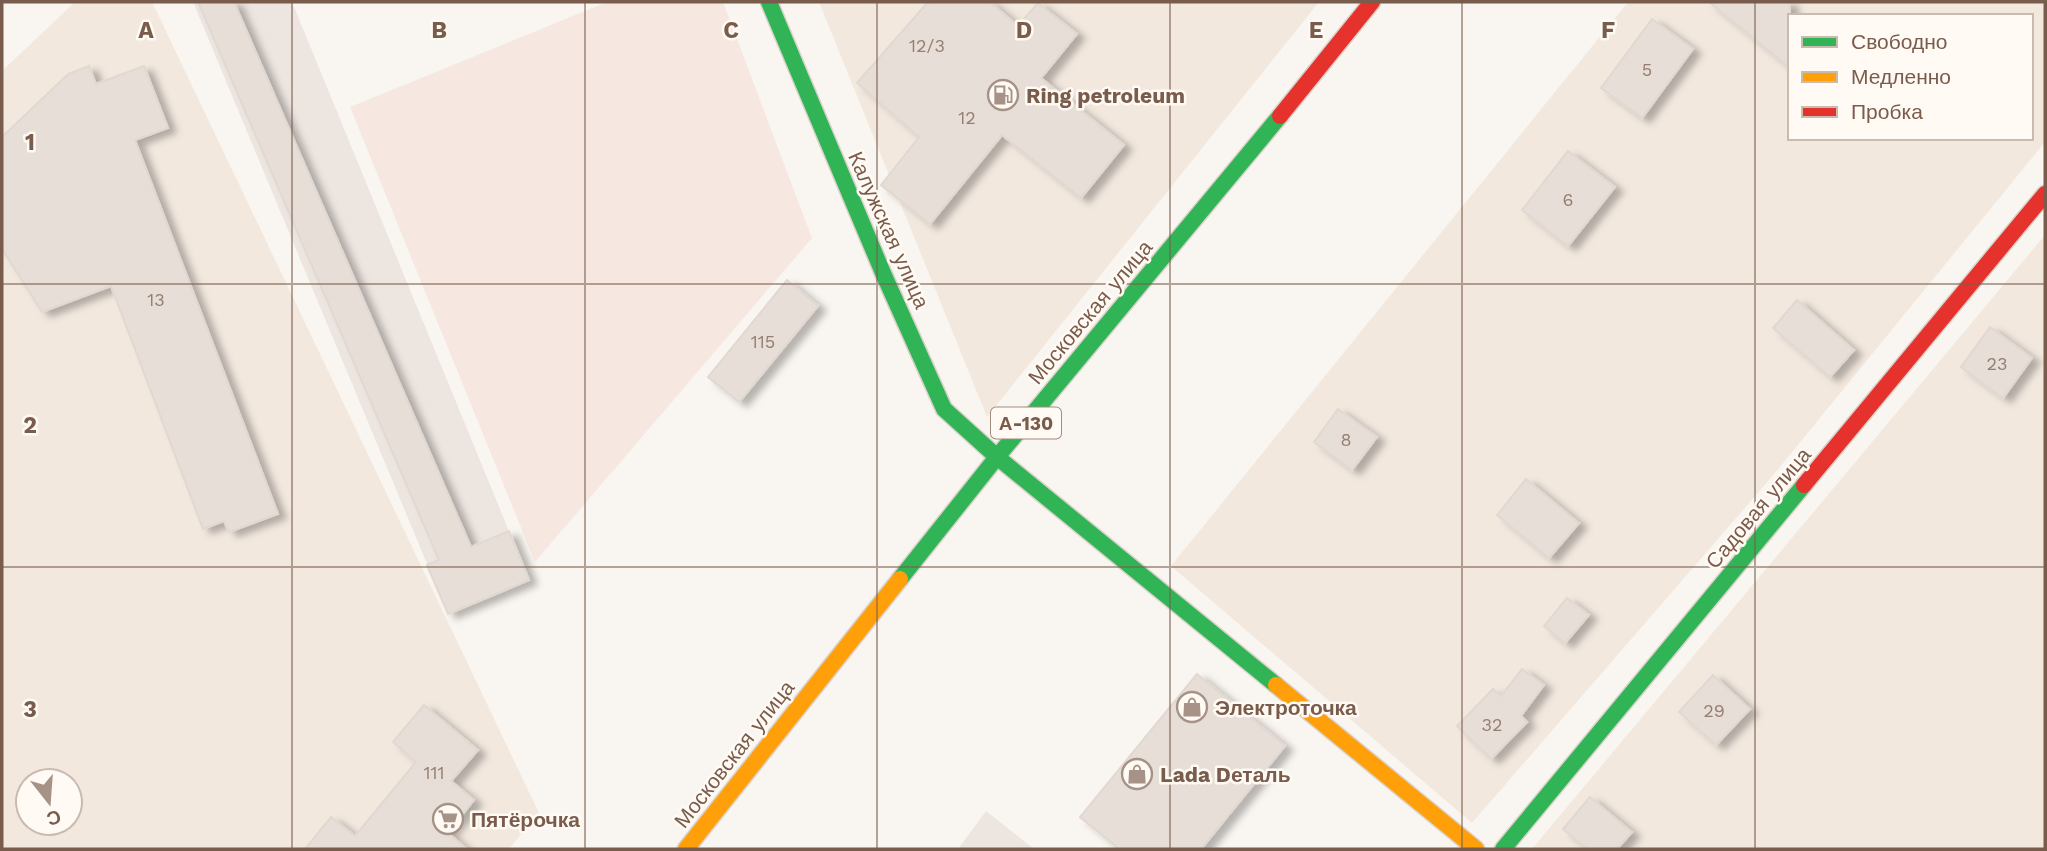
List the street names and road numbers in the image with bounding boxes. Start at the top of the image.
street label: Калужская улица [843,148,935,313]
street label: Московская улица [1023,235,1158,389]
road number: А-130 [991,408,1061,438]
street label: Садовая улица [1700,442,1816,573]
street label: Московская улица [669,675,799,833]

